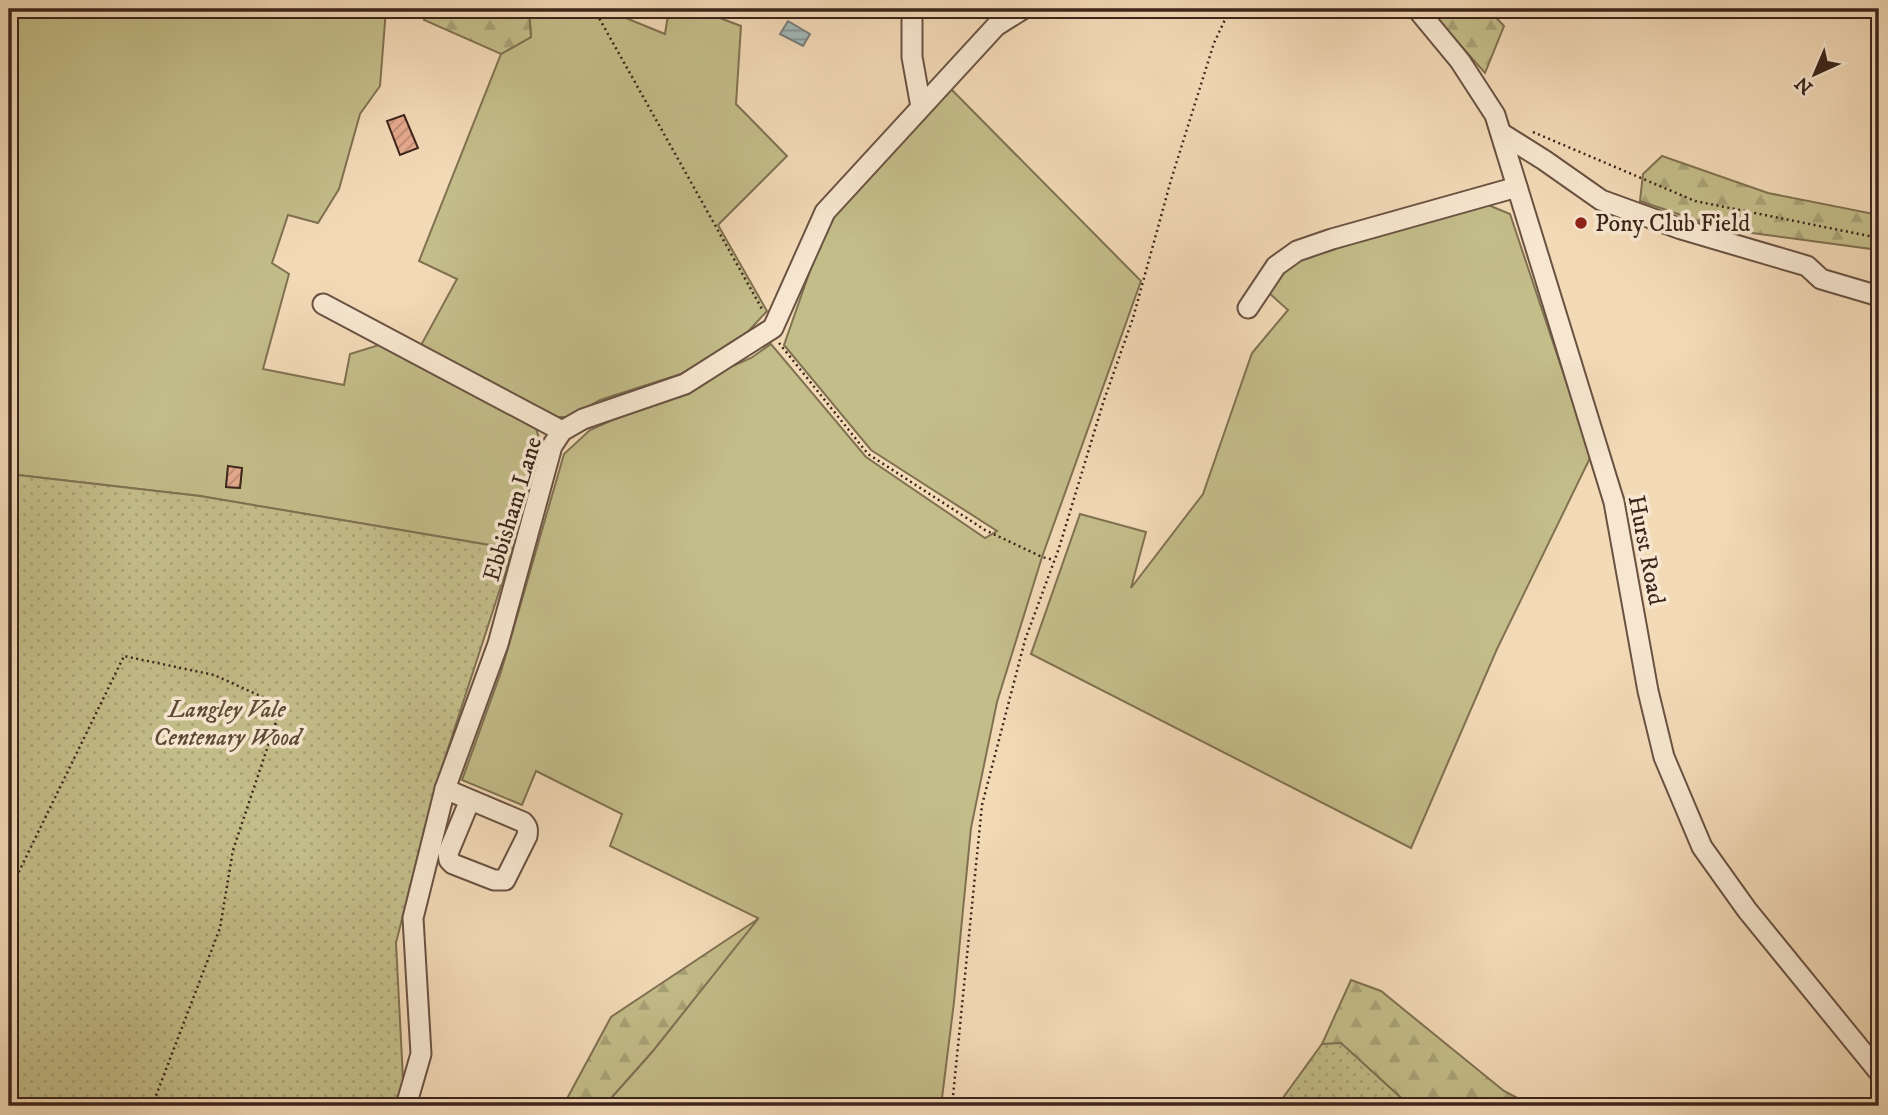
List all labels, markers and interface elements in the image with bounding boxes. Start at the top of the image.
north arrow [1780,38,1850,108]
text: N [1790,71,1818,99]
place label: Pony Club Field [1595,209,1750,239]
marker: Pony Club Field [1573,215,1589,231]
street label: Ebbisham Lane [477,433,549,585]
street label: Hurst Road [1621,493,1671,607]
park label: Langley Vale Centenary Wood [153,695,304,753]

